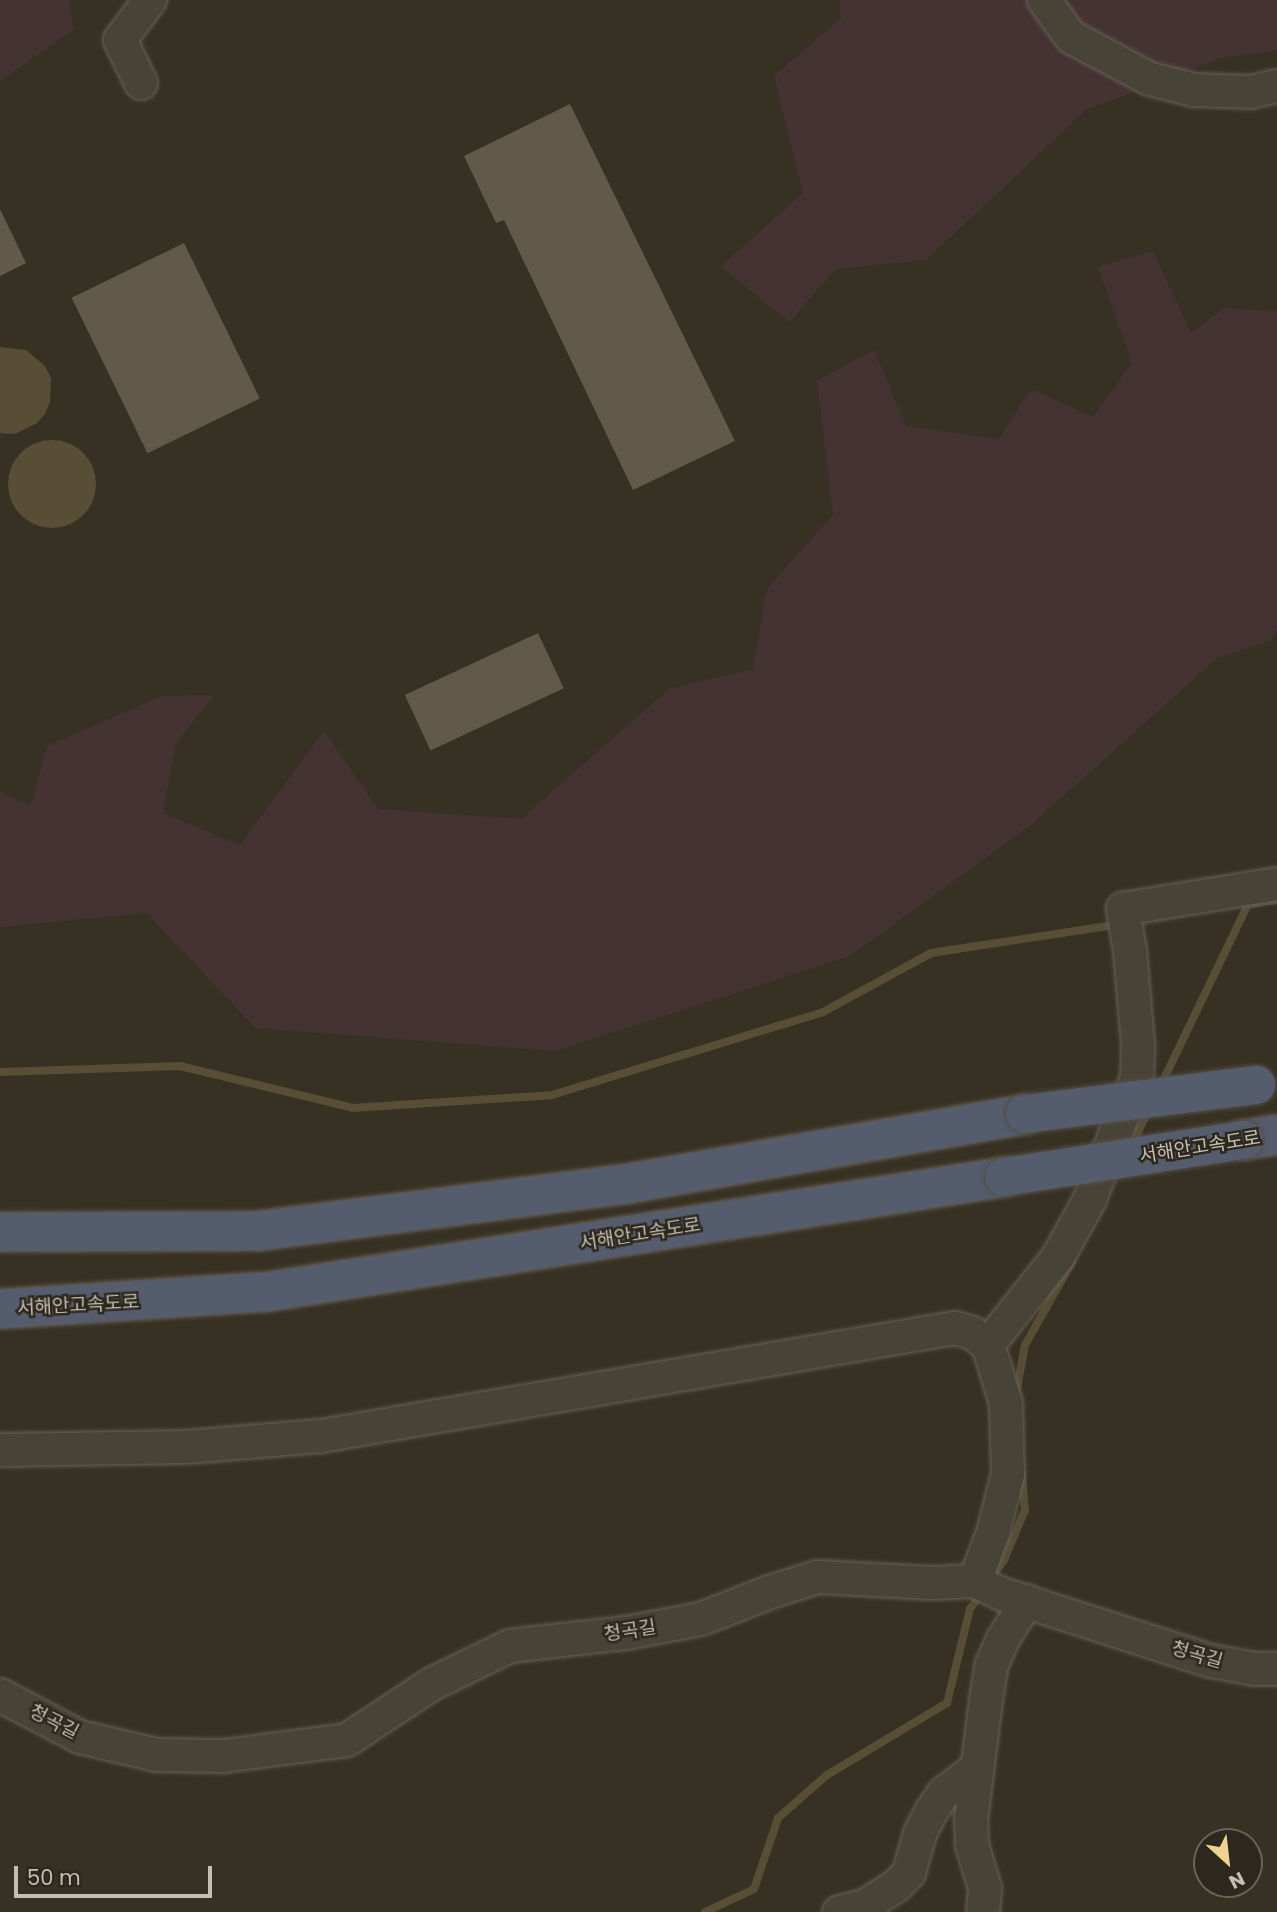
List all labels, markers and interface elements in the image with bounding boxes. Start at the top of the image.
street label: 서해안고속도로 [1138,1126,1262,1168]
street label: 서해안고속도로 [578,1213,702,1255]
street label: 서해안고속도로 [16,1290,140,1320]
street label: 청곡길 [602,1616,658,1646]
street label: 청곡길 [1169,1637,1225,1673]
street label: 청곡길 [25,1700,83,1744]
north arrow [1193,1828,1263,1898]
scale bar [18,1853,215,1897]
text: 50 m [27,1863,81,1892]
text: N [1224,1865,1249,1896]

